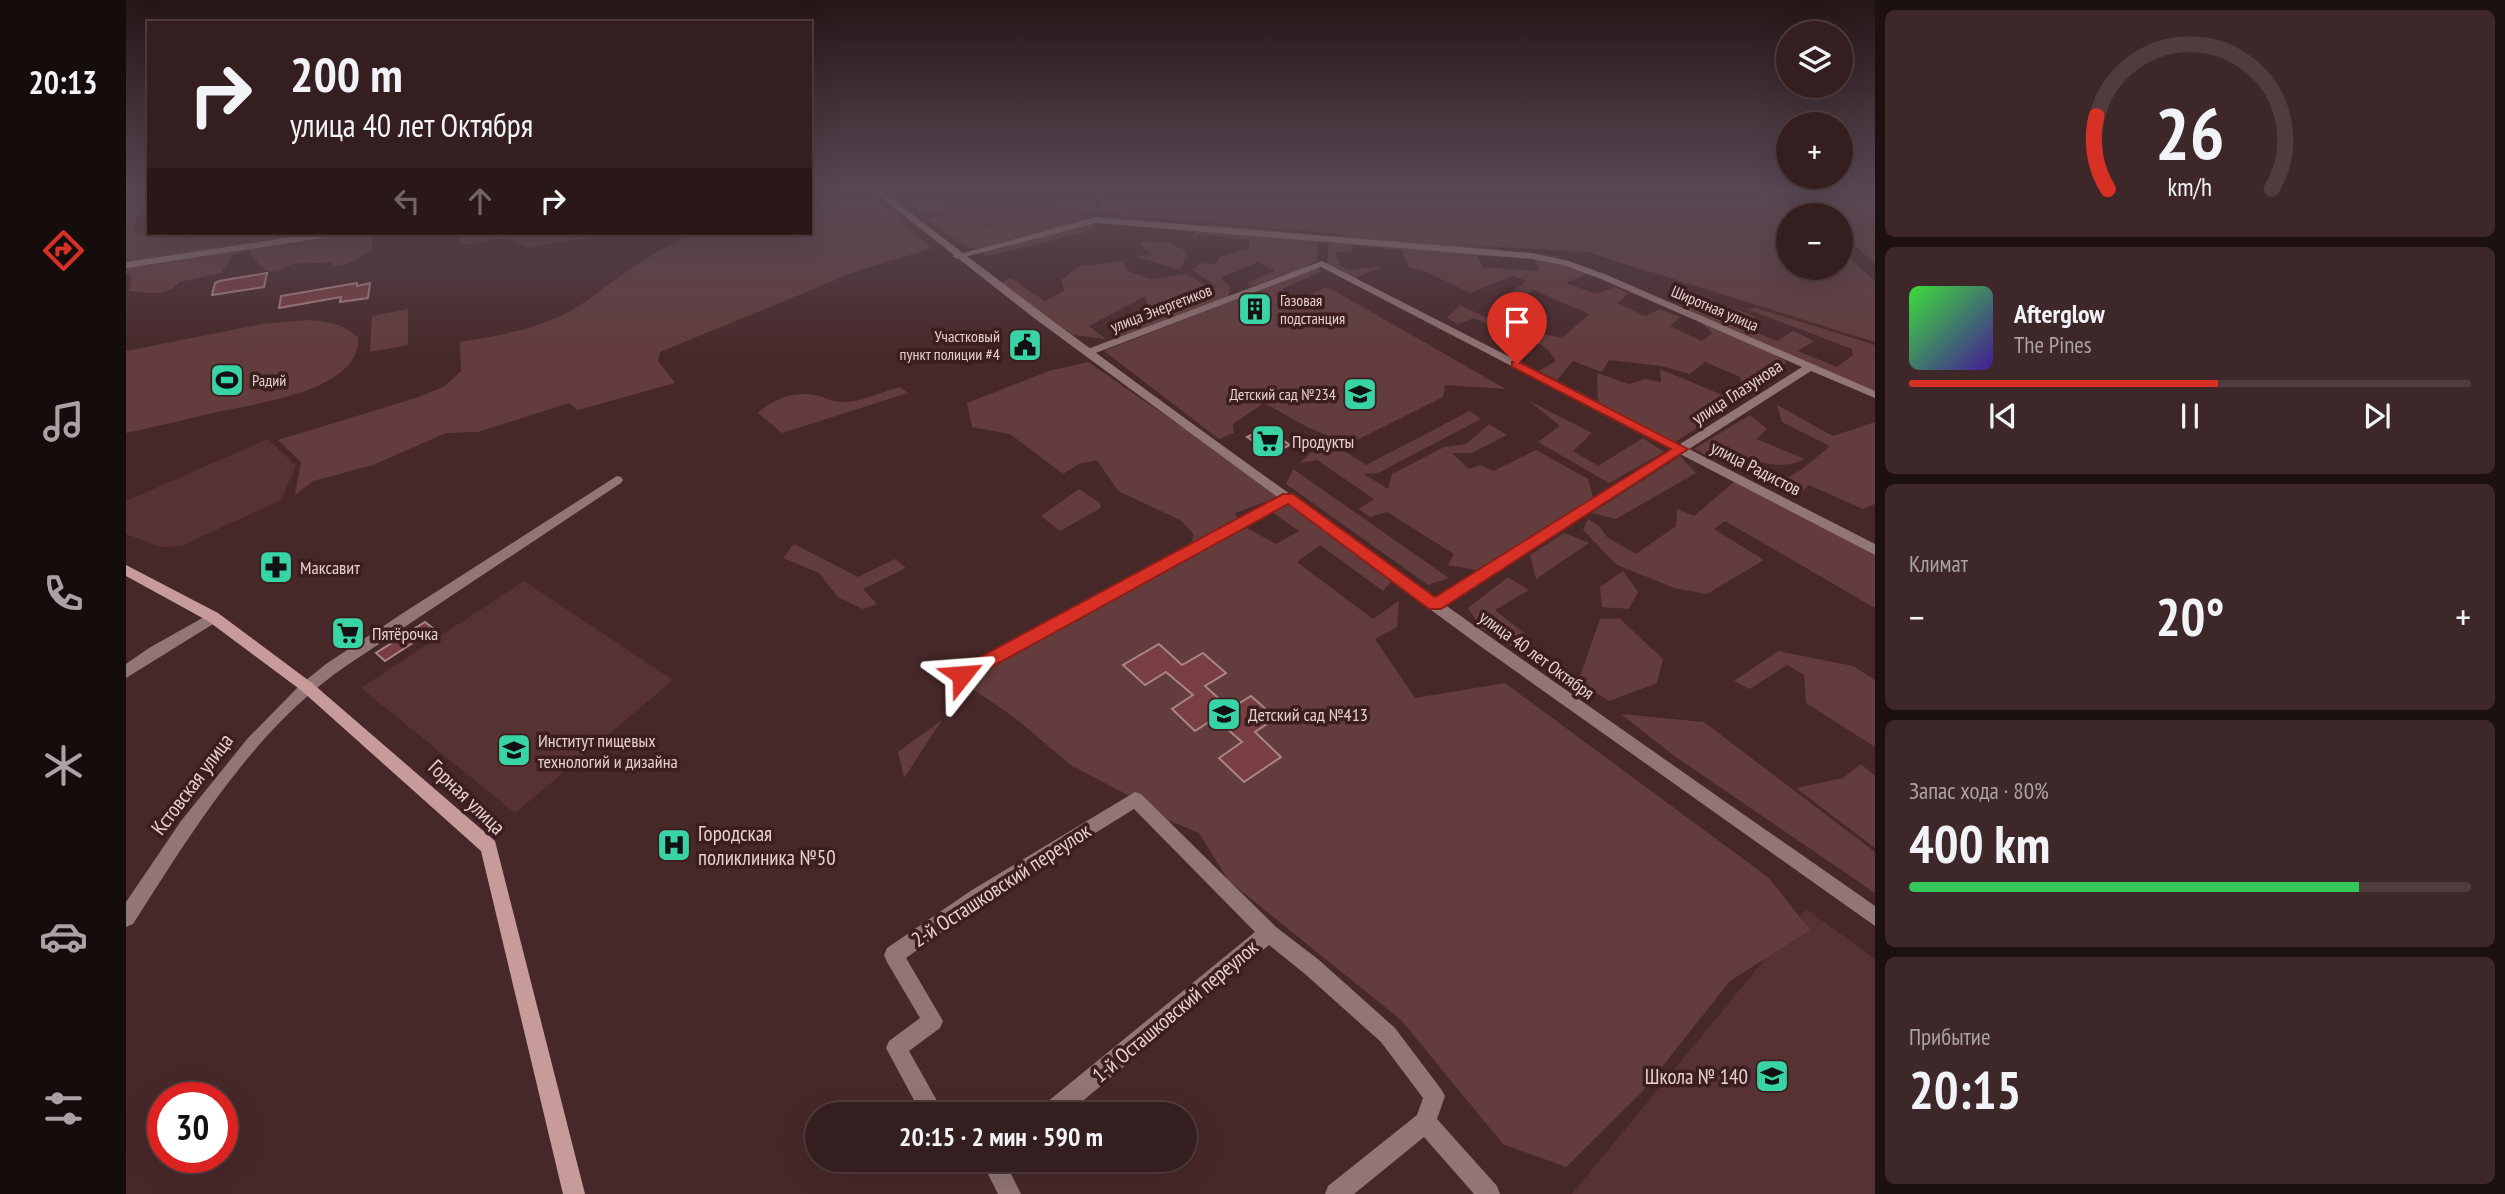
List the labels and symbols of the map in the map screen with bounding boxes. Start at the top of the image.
street label: улица Энергетиков [1108,280,1214,336]
street label: Широтная улица [1668,281,1762,335]
building icon: Газовая подстанция [1236,290,1274,328]
place label: Газовая подстанция [1280,290,1345,328]
pin [1487,292,1547,364]
place label: Участковый пункт полиции #4 [900,326,1000,364]
public building icon: Участковый пункт полиции #4 [1006,326,1044,364]
street label: улица Глазунова [1687,354,1787,430]
sports icon: Радий [208,361,246,399]
place label: Радий [252,370,286,390]
school or university icon: Детский сад №234 [1341,375,1379,413]
place label: Детский сад №234 [1229,384,1336,404]
supermarket icon: Продукты [1249,422,1287,460]
place label: Продукты [1292,430,1354,453]
street label: улица Радистов [1707,435,1805,501]
pharmacy icon: Максавит [257,548,295,586]
place label: Максавит [300,556,360,579]
street label: улица 40 лет Октября [1475,605,1599,705]
supermarket icon: Пятёрочка [329,614,367,652]
place label: Пятёрочка [372,622,438,645]
position arrow [925,638,999,712]
school or university icon: Детский сад №413 [1205,695,1243,733]
place label: Детский сад №413 [1248,703,1368,726]
street label: Кстовская улица [145,728,239,840]
place label: Институт пищевых технологий и дизайна [538,729,678,773]
school or university icon: Институт пищевых технологий и дизайна [495,731,533,769]
street label: Горная улица [423,754,511,840]
street label: 2-й Осташковский переулок [906,817,1096,953]
place label: Городская поликлиника №50 [698,820,836,871]
hospital icon: Городская поликлиника №50 [655,826,693,864]
street label: 1-й Осташковский переулок [1087,934,1263,1088]
school or university icon: Школа № 140 [1753,1057,1791,1095]
place label: Школа № 140 [1645,1063,1748,1090]
speed limit sign: 30 [147,1082,238,1173]

